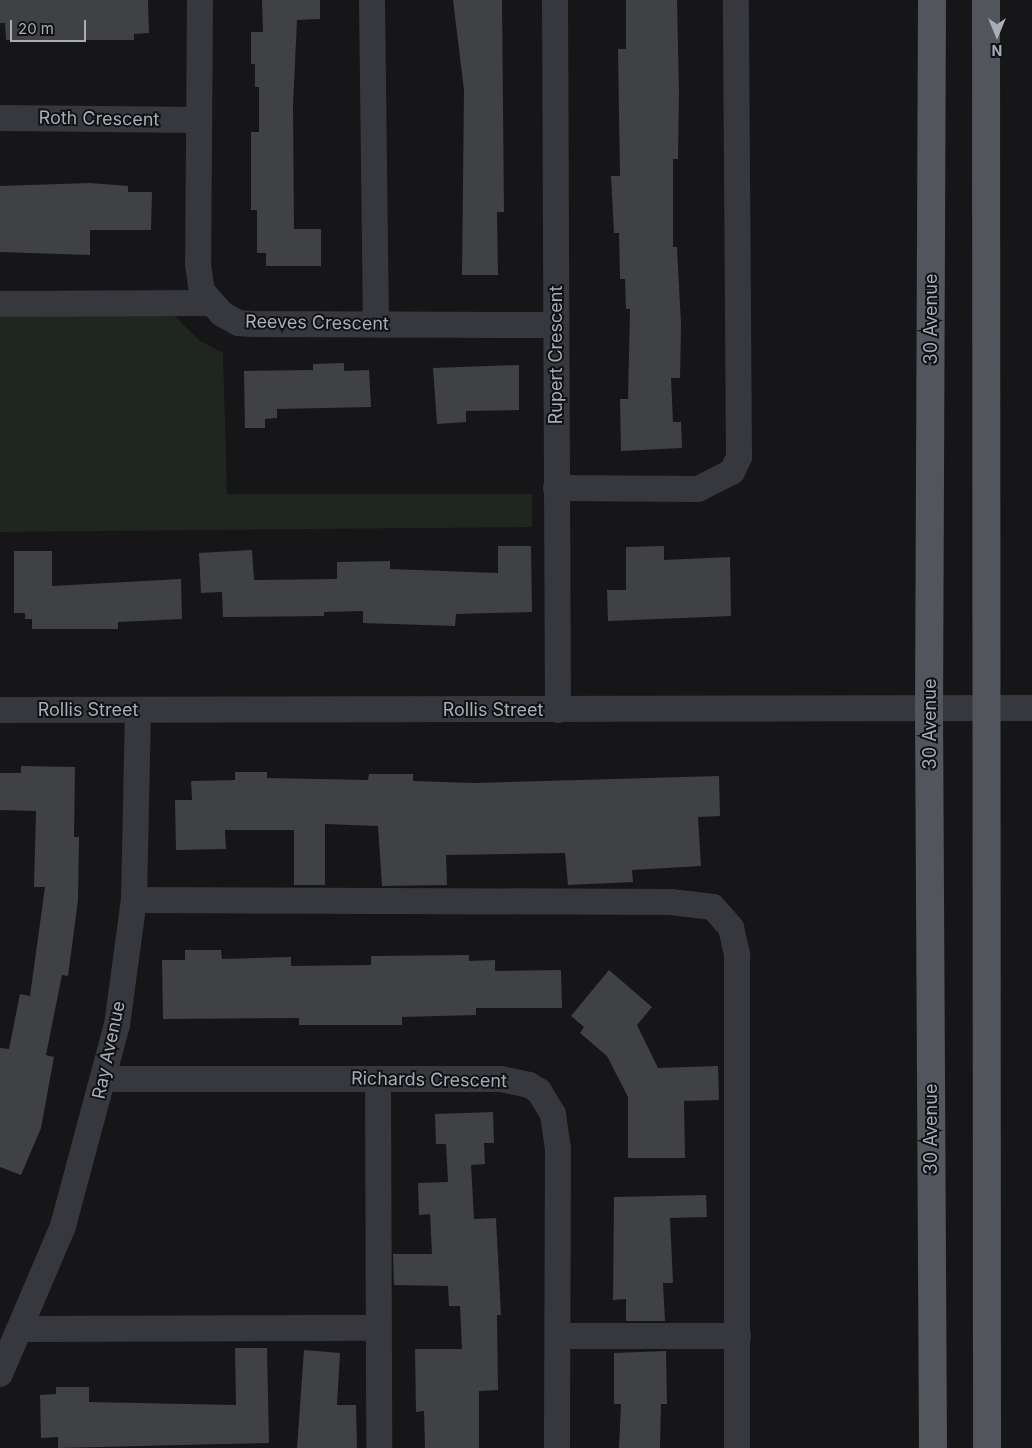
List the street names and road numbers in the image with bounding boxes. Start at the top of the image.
street label: Roth Crescent [39,107,159,131]
street label: 30 Avenue [920,274,942,364]
street label: Rupert Crescent [545,286,567,424]
street label: Reeves Crescent [245,311,389,335]
street label: 30 Avenue [919,679,941,769]
street label: Rollis Street [38,699,138,721]
street label: Rollis Street [443,699,543,721]
street label: Ray Avenue [88,999,130,1101]
street label: Richards Crescent [351,1068,507,1092]
street label: 30 Avenue [920,1084,942,1174]

